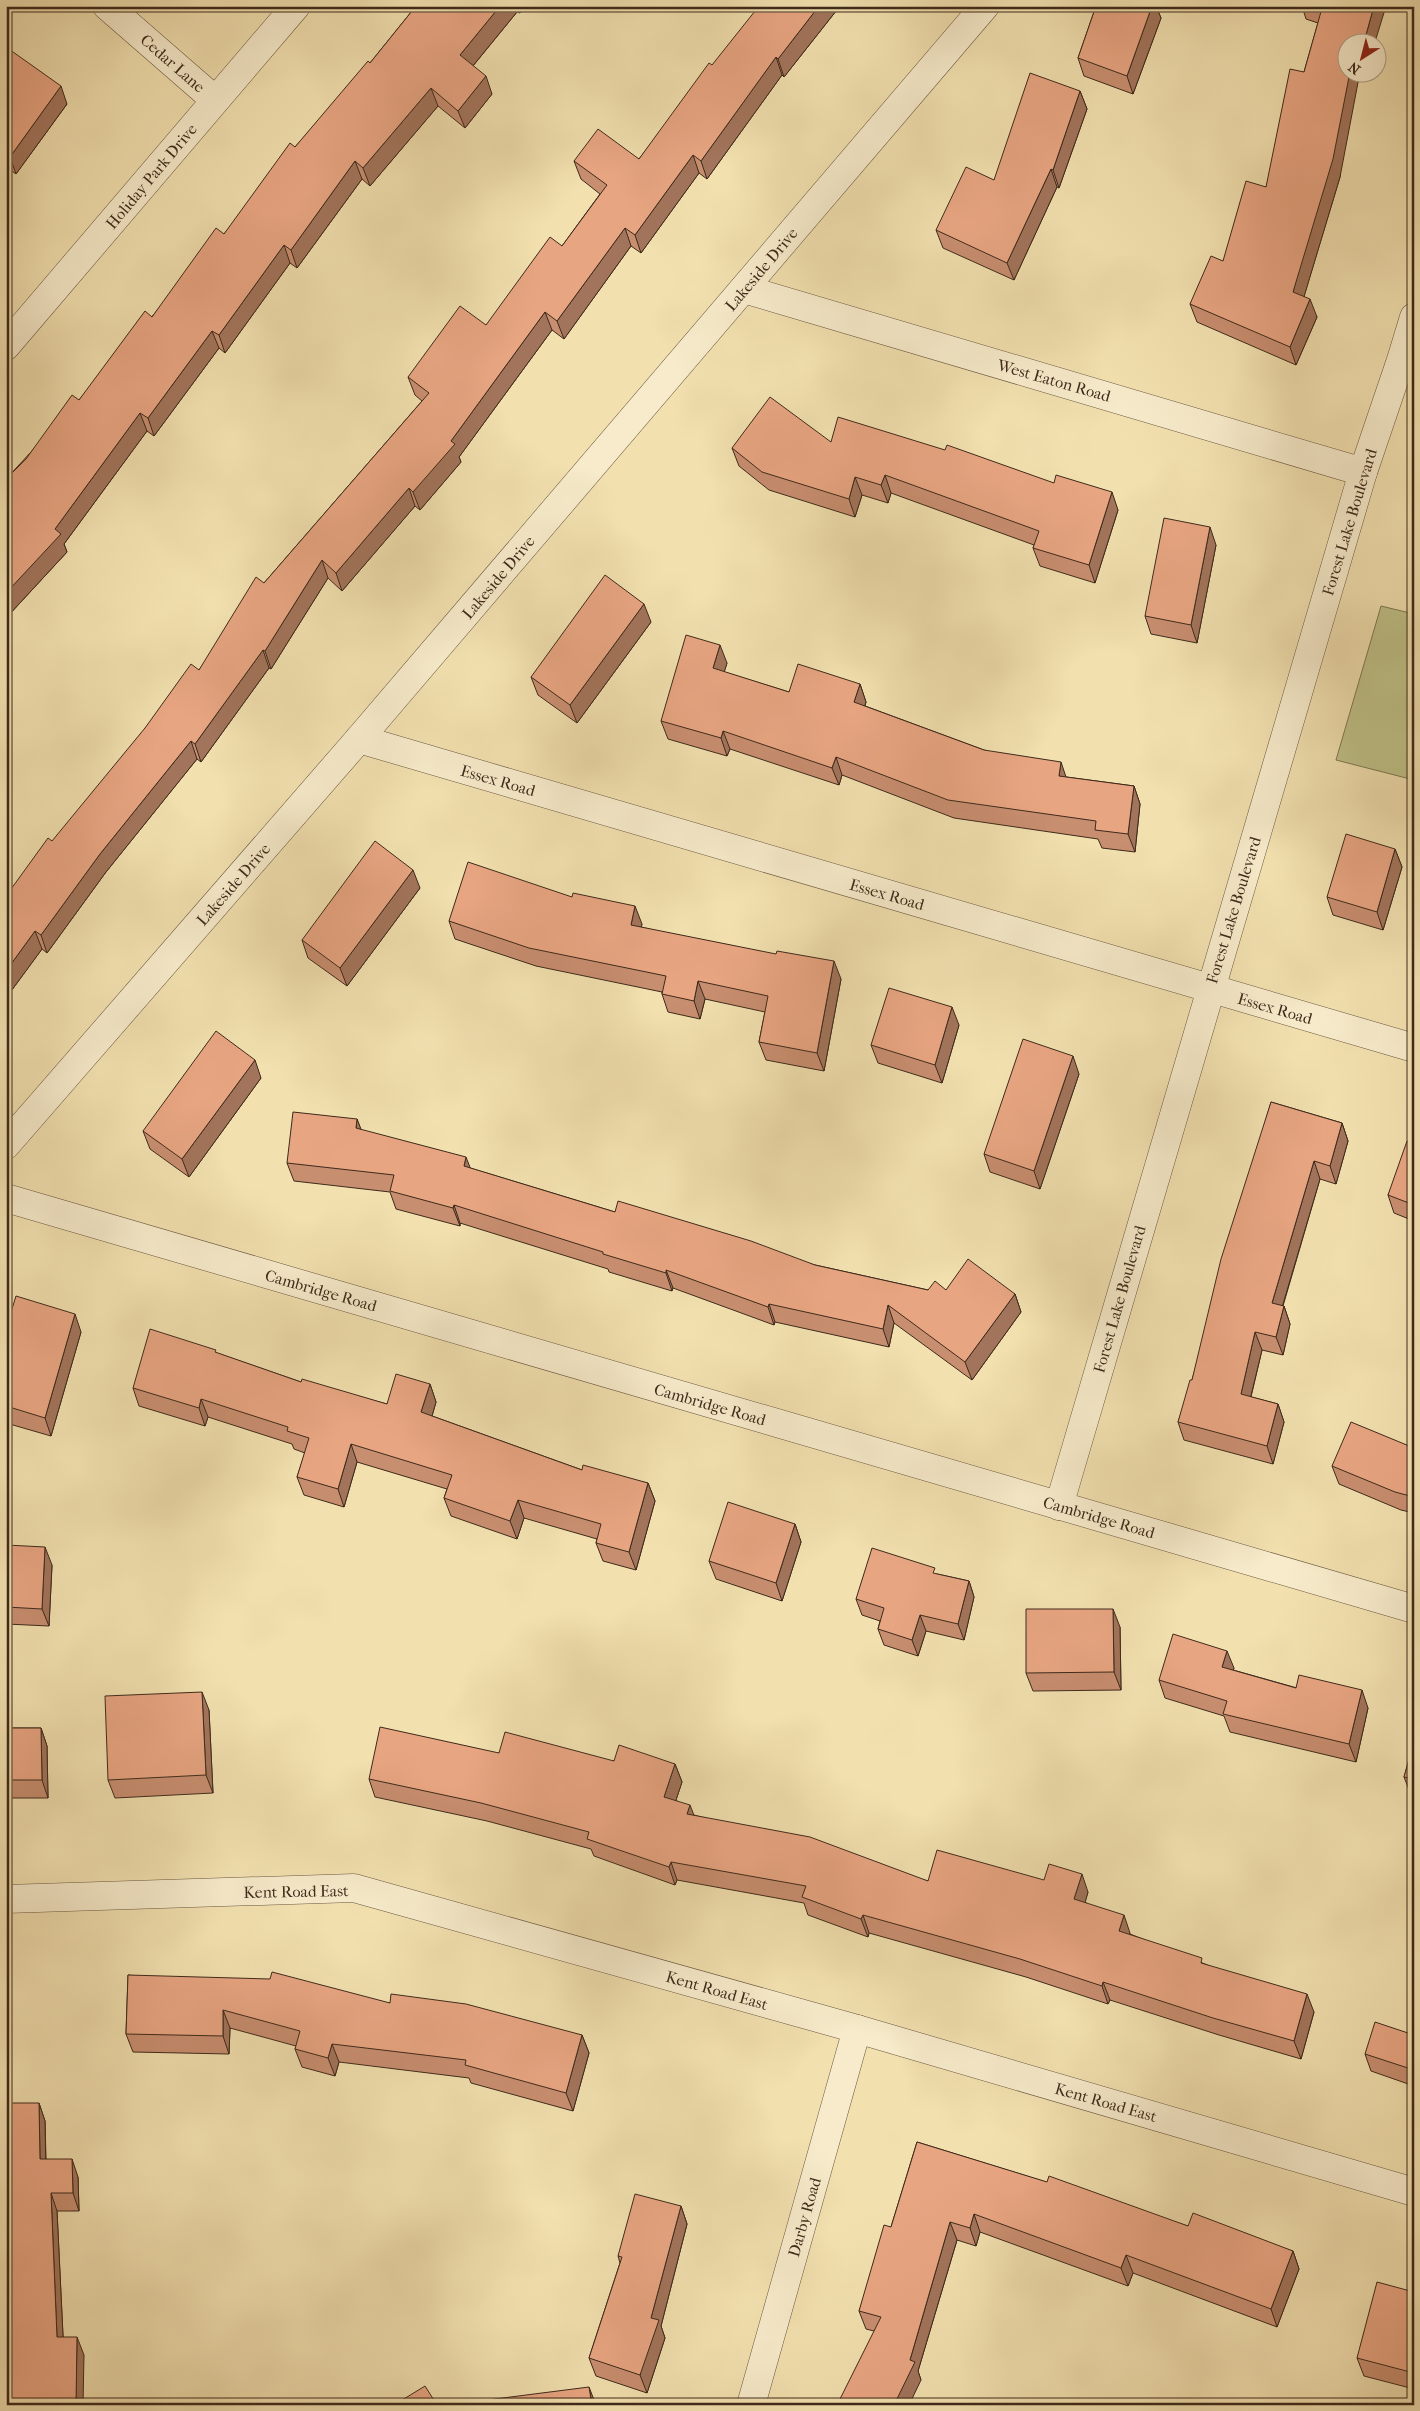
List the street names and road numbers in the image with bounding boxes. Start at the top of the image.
street label: Cedar Lane [137,30,209,97]
street label: Holiday Park Drive [102,120,201,233]
street label: Lakeside Drive [721,224,802,315]
street label: West Eaton Road [994,355,1113,406]
street label: Forest Lake Boulevard [1318,446,1381,598]
street label: Lakeside Drive [458,532,539,623]
street label: Essex Road [458,761,538,800]
street label: Forest Lake Boulevard [1202,834,1265,986]
street label: Lakeside Drive [193,839,274,929]
street label: Essex Road [847,875,927,914]
street label: Essex Road [1235,989,1315,1028]
street label: Forest Lake Boulevard [1089,1223,1150,1375]
street label: Cambridge Road [263,1265,379,1316]
street label: Cambridge Road [652,1379,768,1430]
street label: Cambridge Road [1041,1492,1157,1543]
street label: Kent Road East [243,1881,349,1902]
street label: Kent Road East [664,1967,770,2014]
street label: Kent Road East [1053,2079,1159,2126]
street label: Darby Road [784,2175,825,2259]

